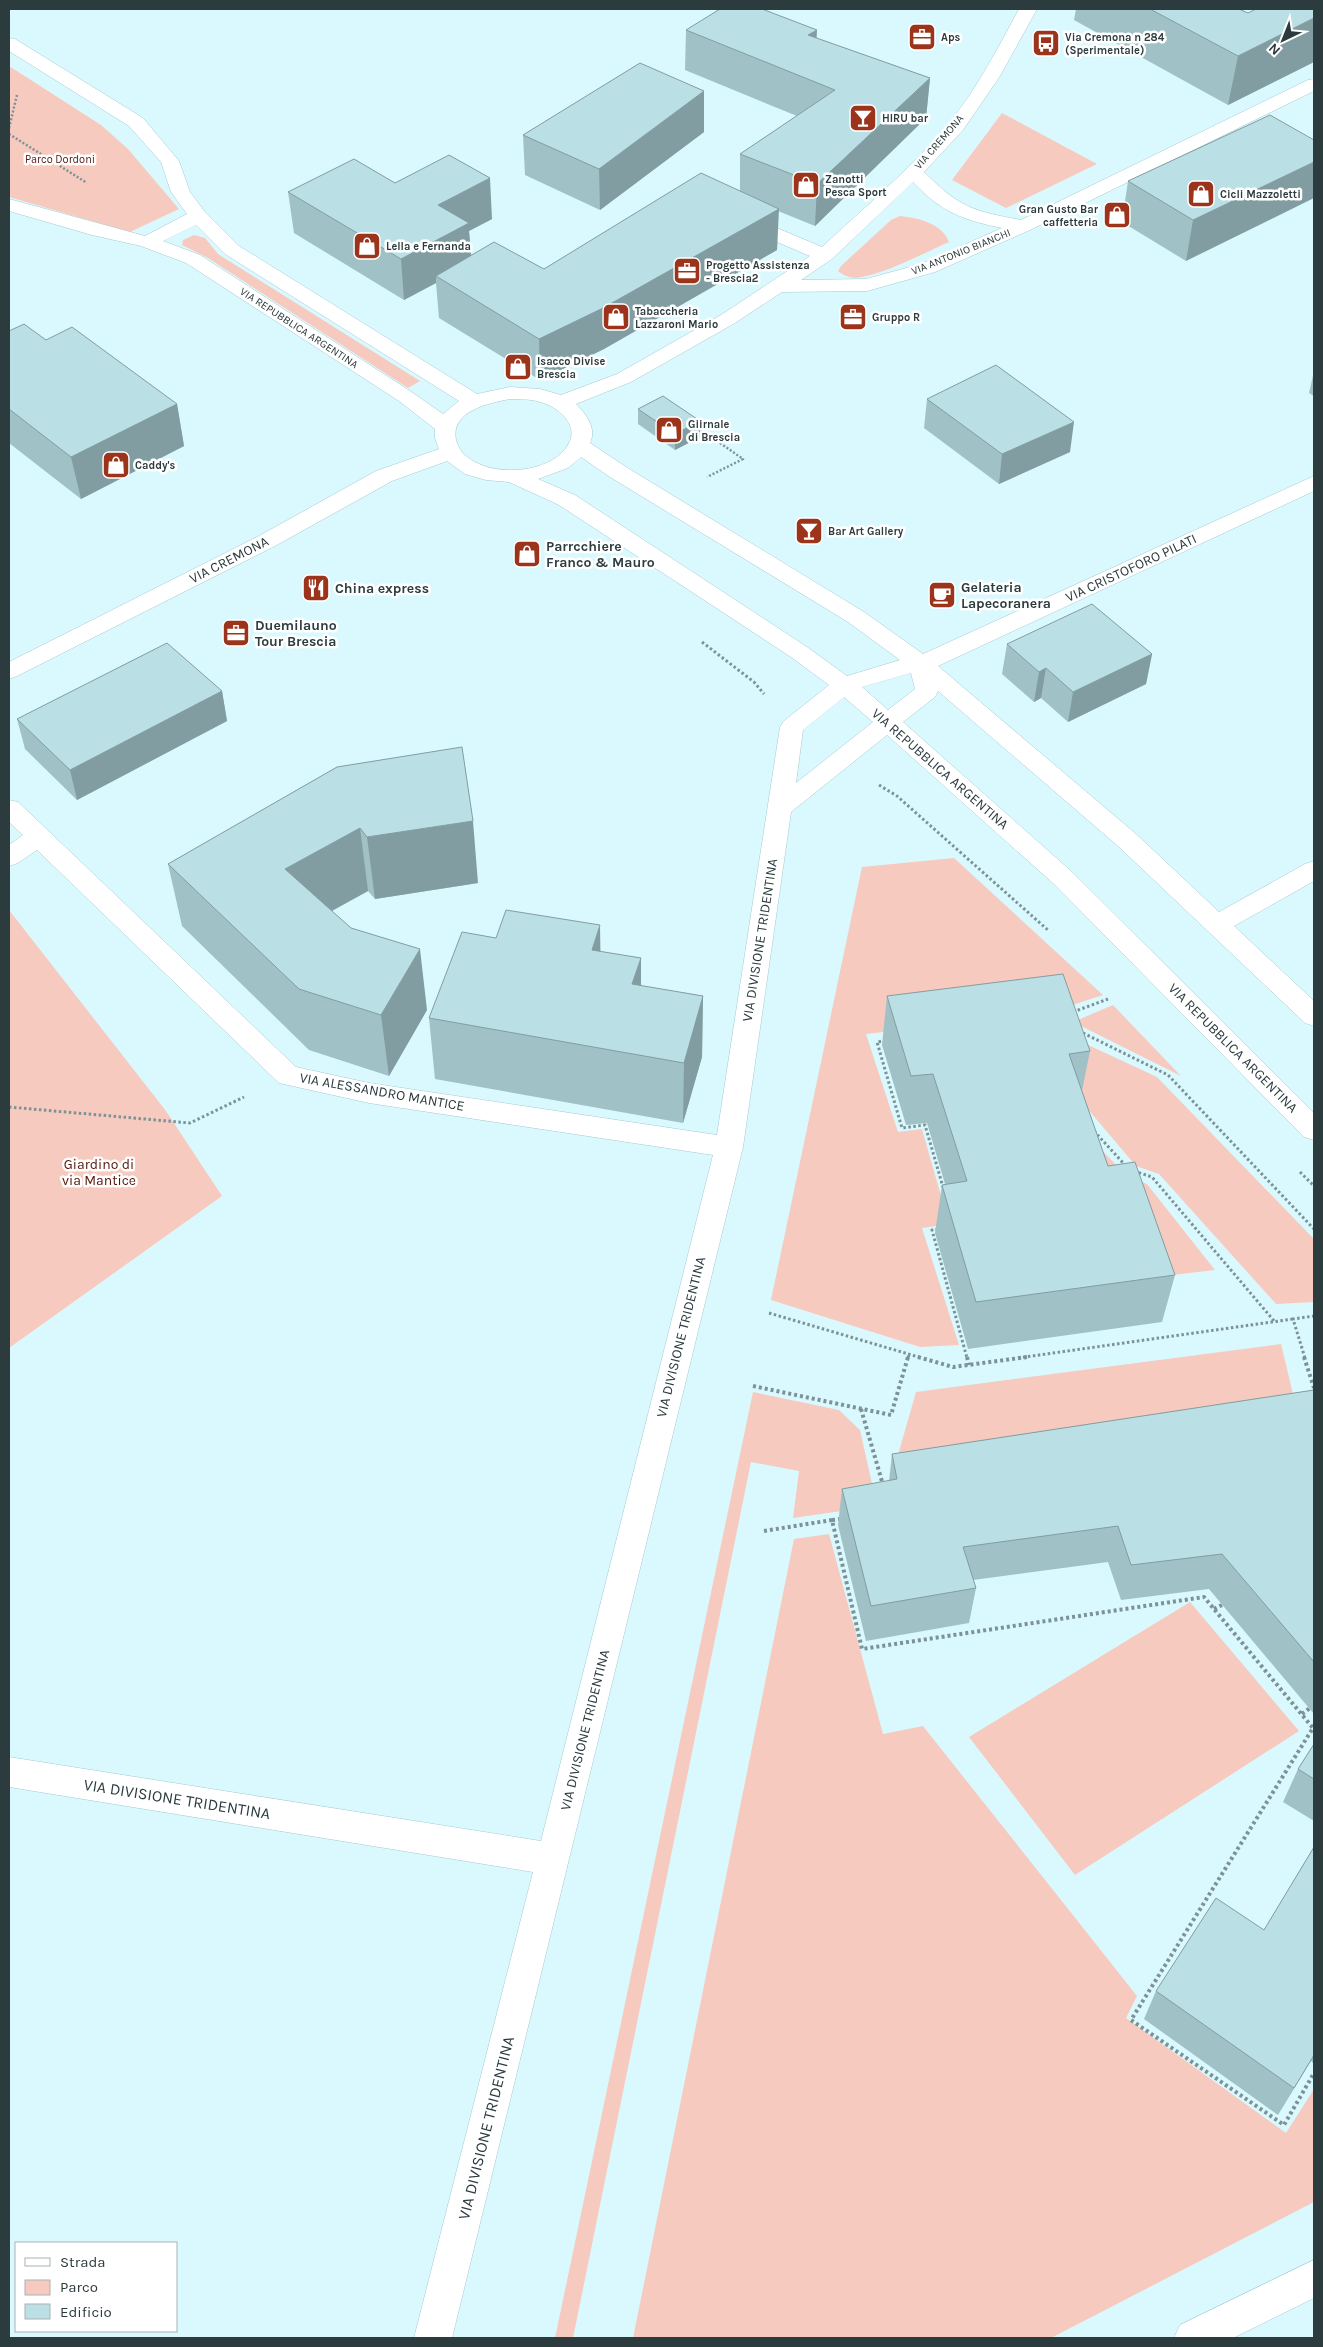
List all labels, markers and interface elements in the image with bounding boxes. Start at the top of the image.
north arrow [1258,15,1308,65]
office icon: Aps [907,22,937,52]
bus stop icon: Via Cremona n 284 (Sperimentale) [1031,28,1061,58]
place label: Aps [941,31,961,44]
place label: Via Cremona n 284 (Sperimentale) [1065,31,1165,57]
text: N [1265,39,1284,59]
bar icon: HIRU bar [848,103,878,133]
place label: HIRU bar [882,112,929,125]
street label: VIA CREMONA [912,112,967,172]
park label: Parco Dordoni [25,153,95,166]
shop icon: Zanotti Pesca Sport [791,170,821,200]
place label: Zanotti Pesca Sport [825,173,887,199]
shop icon: Cicli Mazzoletti [1186,179,1216,209]
place label: Cicli Mazzoletti [1220,188,1301,201]
shop icon: Gran Gusto Bar caffetteria [1102,200,1132,230]
place label: Gran Gusto Bar caffetteria [1019,203,1099,229]
street label: VIA ANTONIO BIANCHI [909,226,1013,278]
shop icon: Lella e Fernanda [352,231,382,261]
place label: Lella e Fernanda [386,240,471,253]
office icon: Progetto Assistenza - Brescia2 [672,256,702,286]
place label: Progetto Assistenza - Brescia2 [706,259,810,285]
street label: VIA REPUBBLICA ARGENTINA [237,285,361,371]
shop icon: Tabaccheria Lazzaroni Mario [601,302,631,332]
office icon: Gruppo R [838,302,868,332]
place label: Tabaccheria Lazzaroni Mario [635,305,718,331]
place label: Gruppo R [872,311,920,324]
shop icon: Isacco Divise Brescia [503,352,533,382]
place label: Isacco Divise Brescia [537,355,606,381]
shop icon: Giirnale di Brescia [654,415,684,445]
place label: Giirnale di Brescia [688,418,740,444]
shop icon: Caddy's [101,450,131,480]
place label: Caddy's [135,459,175,472]
bar icon: Bar Art Gallery [794,516,824,546]
place label: Bar Art Gallery [828,525,904,538]
street label: VIA CRISTOFORO PILATI [1063,530,1199,606]
street label: VIA CREMONA [187,533,271,587]
place label: Parrcchiere Franco & Mauro [546,538,655,571]
shop icon: Parrcchiere Franco & Mauro [512,539,542,569]
restaurant icon: China express [301,573,331,603]
place label: Gelateria Lapecoranera [961,579,1051,612]
place label: China express [335,580,429,597]
cafe icon: Gelateria Lapecoranera [927,580,957,610]
place label: Duemilauno Tour Brescia [255,617,337,650]
office icon: Duemilauno Tour Brescia [221,618,251,648]
street label: VIA REPUBBLICA ARGENTINA [868,705,1012,833]
street label: VIA DIVISIONE TRIDENTINA [739,857,781,1023]
street label: VIA REPUBBLICA ARGENTINA [1165,980,1301,1116]
street label: VIA ALESSANDRO MANTICE [298,1069,466,1115]
park label: Giardino di via Mantice [62,1156,136,1189]
street label: VIA DIVISIONE TRIDENTINA [653,1255,709,1419]
street label: VIA DIVISIONE TRIDENTINA [557,1648,613,1812]
street label: VIA DIVISIONE TRIDENTINA [82,1775,272,1823]
street label: VIA DIVISIONE TRIDENTINA [454,2034,518,2222]
legend [15,2242,178,2332]
text: Strada [60,2253,106,2271]
text: Parco [60,2278,98,2296]
text: Edificio [60,2303,112,2321]

